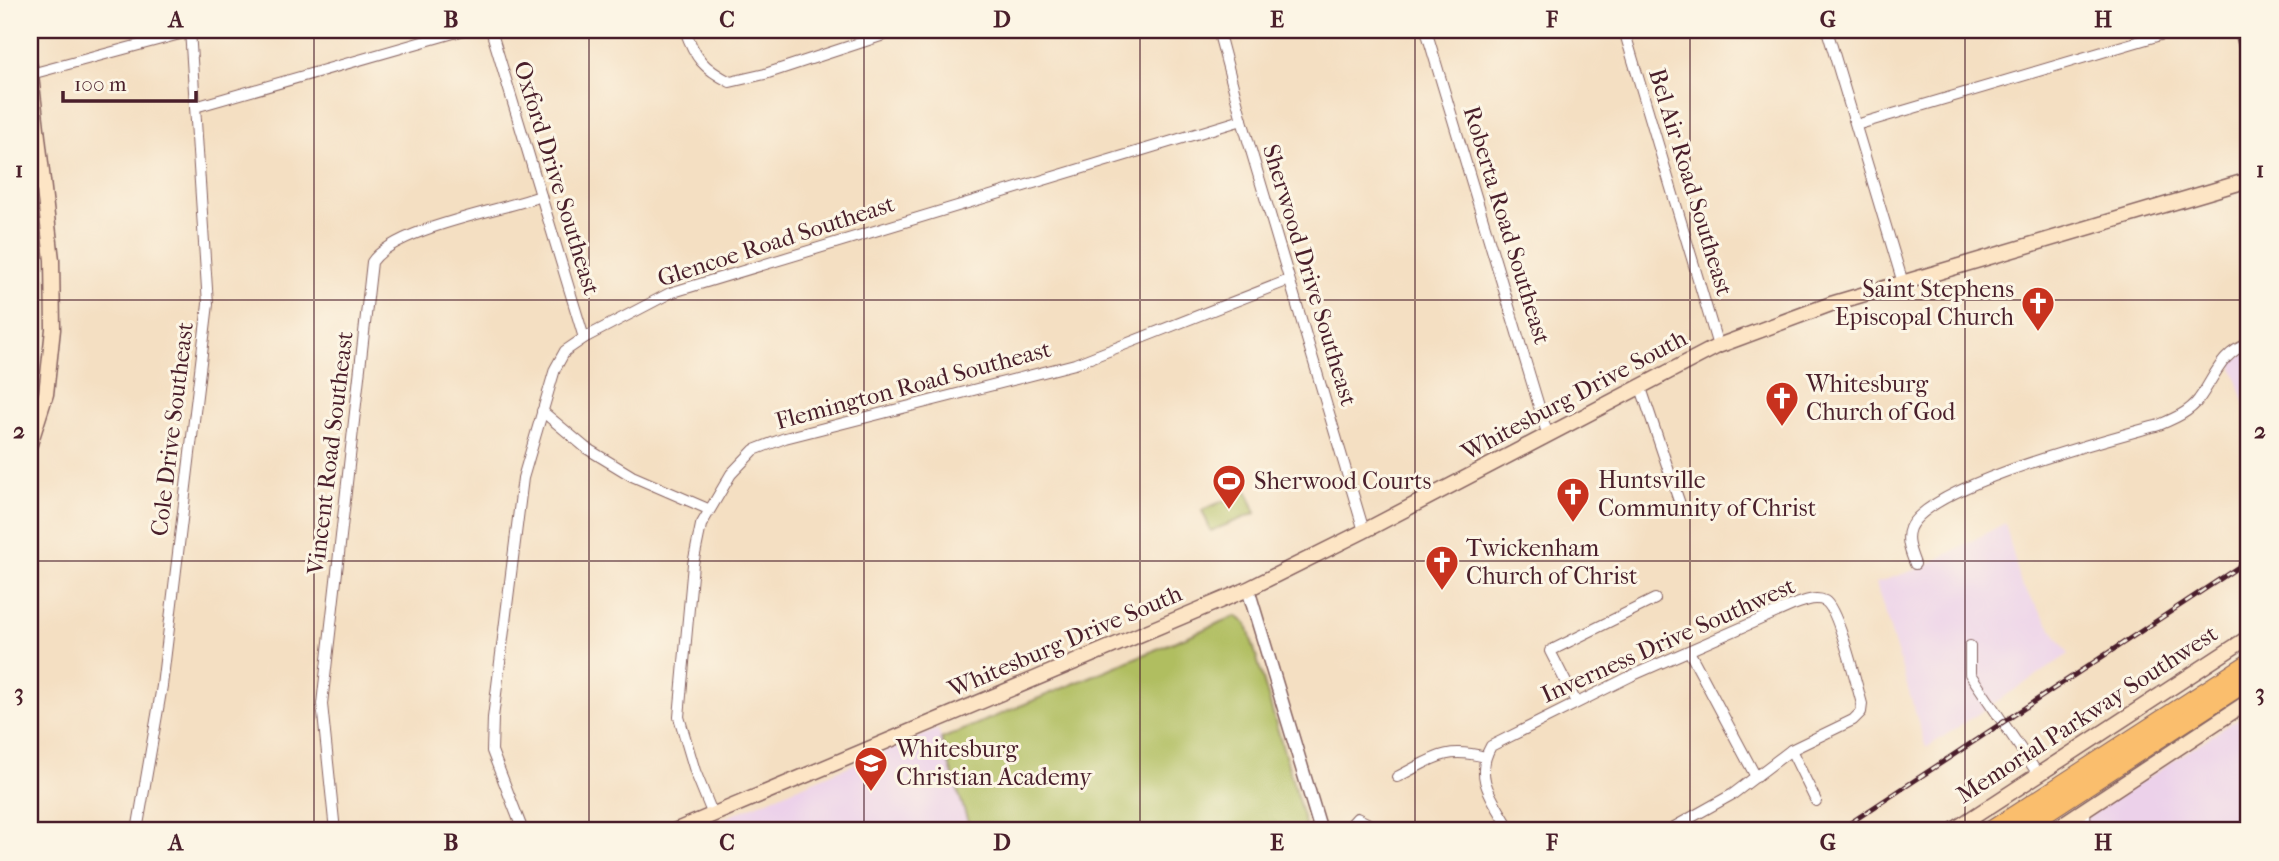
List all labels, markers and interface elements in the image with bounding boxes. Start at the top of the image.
text: A [167,6,185,33]
text: B [444,6,459,33]
text: C [719,6,735,33]
text: D [993,6,1011,33]
text: E [1270,6,1284,33]
text: F [1545,6,1559,33]
text: G [1820,6,1836,33]
text: H [2094,6,2112,33]
street label: Oxford Drive Southeast [508,58,606,299]
scale bar [63,60,196,104]
street label: Bel Air Road Southeast [1643,65,1739,299]
text: 100 m [74,72,127,96]
street label: Roberta Road Southeast [1457,103,1557,348]
street label: Sherwood Drive Southeast [1257,141,1363,409]
text: 1 [15,156,23,183]
text: 1 [2256,156,2264,183]
street label: Glencoe Road Southeast [654,189,899,293]
place label: Saint Stephens Episcopal Church [1835,275,2015,331]
church icon: Saint Stephens Episcopal Church [2019,284,2057,333]
street label: Cole Drive Southeast [145,320,199,538]
street label: Whitesburg Drive South [1456,323,1692,467]
street label: Vincent Road Southeast [301,329,359,577]
street label: Flemington Road Southeast [772,335,1054,435]
place label: Whitesburg Church of God [1805,370,1956,426]
church icon: Whitesburg Church of God [1763,379,1801,428]
text: 2 [13,417,25,444]
text: 2 [2254,417,2266,444]
sports icon: Sherwood Courts [1210,462,1248,511]
place label: Huntsville Community of Christ [1598,466,1817,522]
place label: Sherwood Courts [1254,467,1432,495]
church icon: Huntsville Community of Christ [1554,475,1592,524]
place label: Twickenham Church of Christ [1466,534,1638,590]
church icon: Twickenham Church of Christ [1423,543,1461,592]
street label: Inverness Drive Southwest [1537,571,1800,709]
street label: Whitesburg Drive South [943,579,1186,703]
street label: Memorial Parkway Southwest [1951,619,2223,809]
text: 3 [14,679,24,706]
text: 3 [2255,679,2265,706]
place label: Whitesburg Christian Academy [895,735,1093,791]
school or university icon: Whitesburg Christian Academy [852,744,890,793]
text: A [167,829,185,856]
text: B [444,829,459,856]
text: C [719,829,735,856]
text: D [993,829,1011,856]
text: E [1270,829,1284,856]
text: F [1545,829,1559,856]
text: G [1820,829,1836,856]
text: H [2094,829,2112,856]

